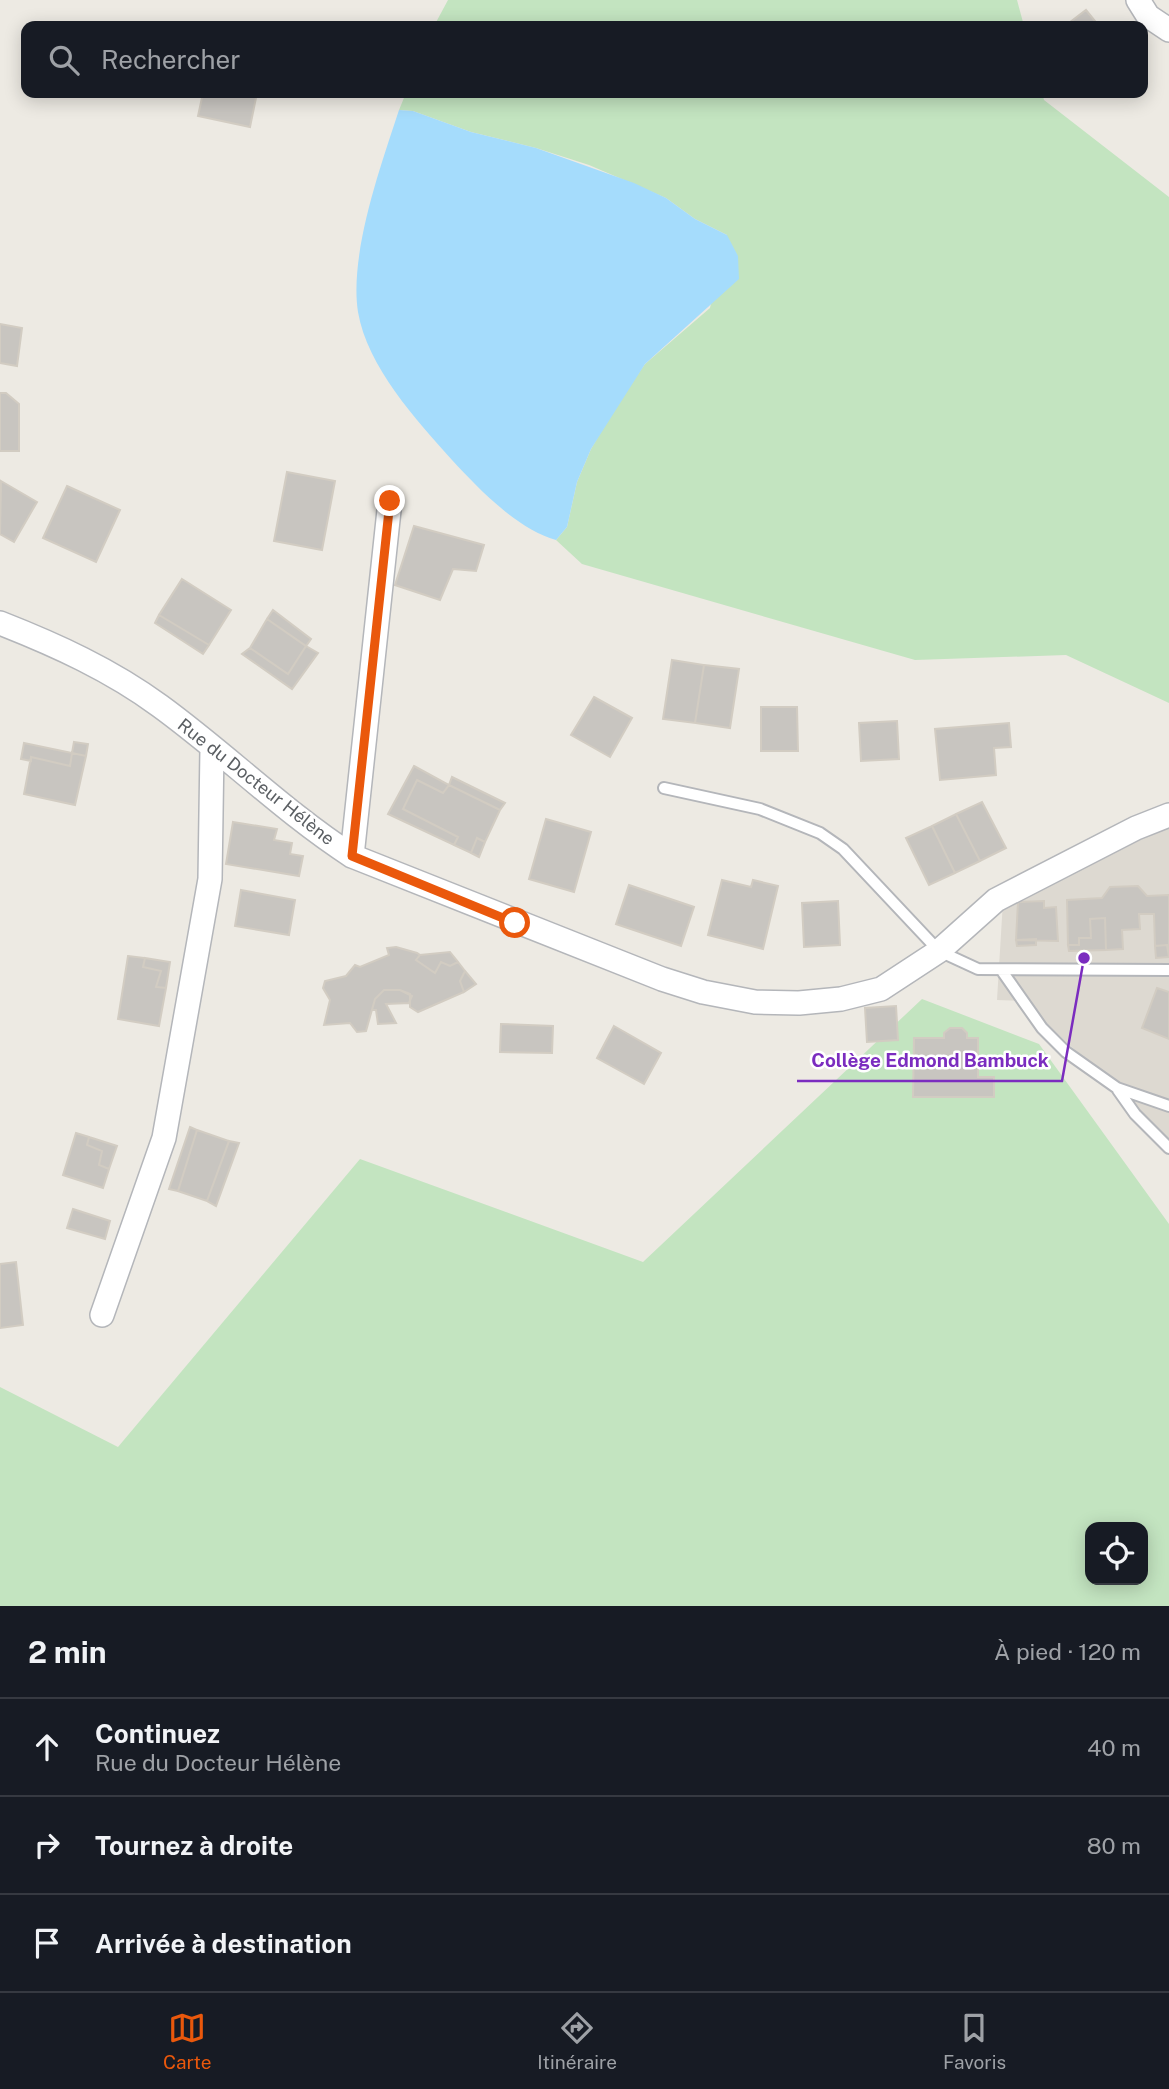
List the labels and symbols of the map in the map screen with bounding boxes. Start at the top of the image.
route end [374,485,405,516]
street label: Rue du Docteur Hélène [174,714,339,849]
route start [499,907,530,938]
callout: Collège Edmond Bambuck [797,1041,1062,1081]
text: Collège Edmond Bambuck [811,1049,1049,1071]

